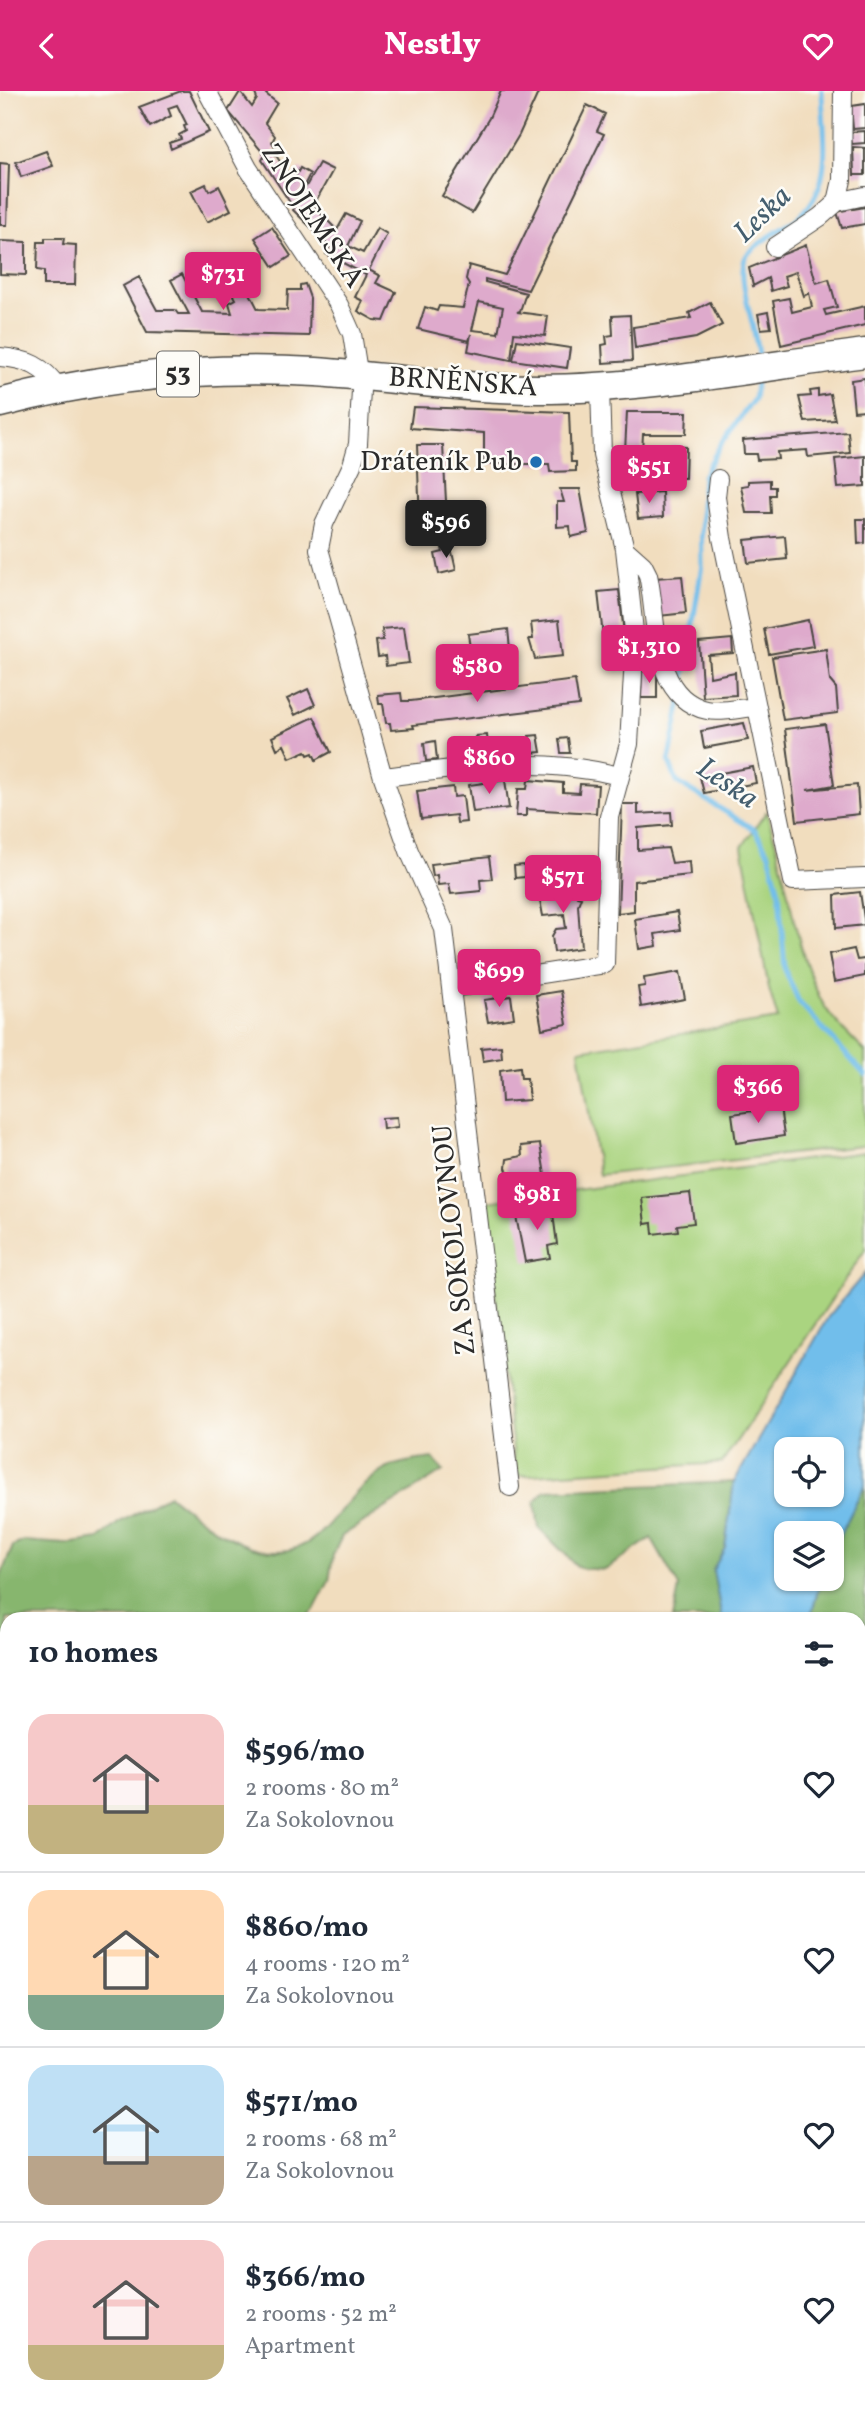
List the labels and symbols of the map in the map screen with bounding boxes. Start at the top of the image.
street label: ZNOJEMSKÁ [251,136,373,296]
water label: Leska [725,177,801,253]
pin: $731 [182,253,264,312]
road number: 53 [157,351,199,397]
street label: BRNĚNSKÁ [387,358,539,408]
place label: Dráteník Pub [360,443,522,482]
pin: $551 [608,445,690,505]
marker: Dráteník Pub [528,454,544,470]
pin: $596 [405,501,487,560]
pin: $1,310 [592,625,706,685]
pin: $580 [436,645,518,704]
pin: $860 [448,737,530,796]
water label: Leska [688,748,766,820]
pin: $571 [522,855,604,915]
pin: $699 [458,949,540,1009]
pin: $366 [717,1065,799,1125]
street label: ZA SOKOLOVNOU [423,1122,487,1358]
pin: $981 [496,1173,578,1232]

